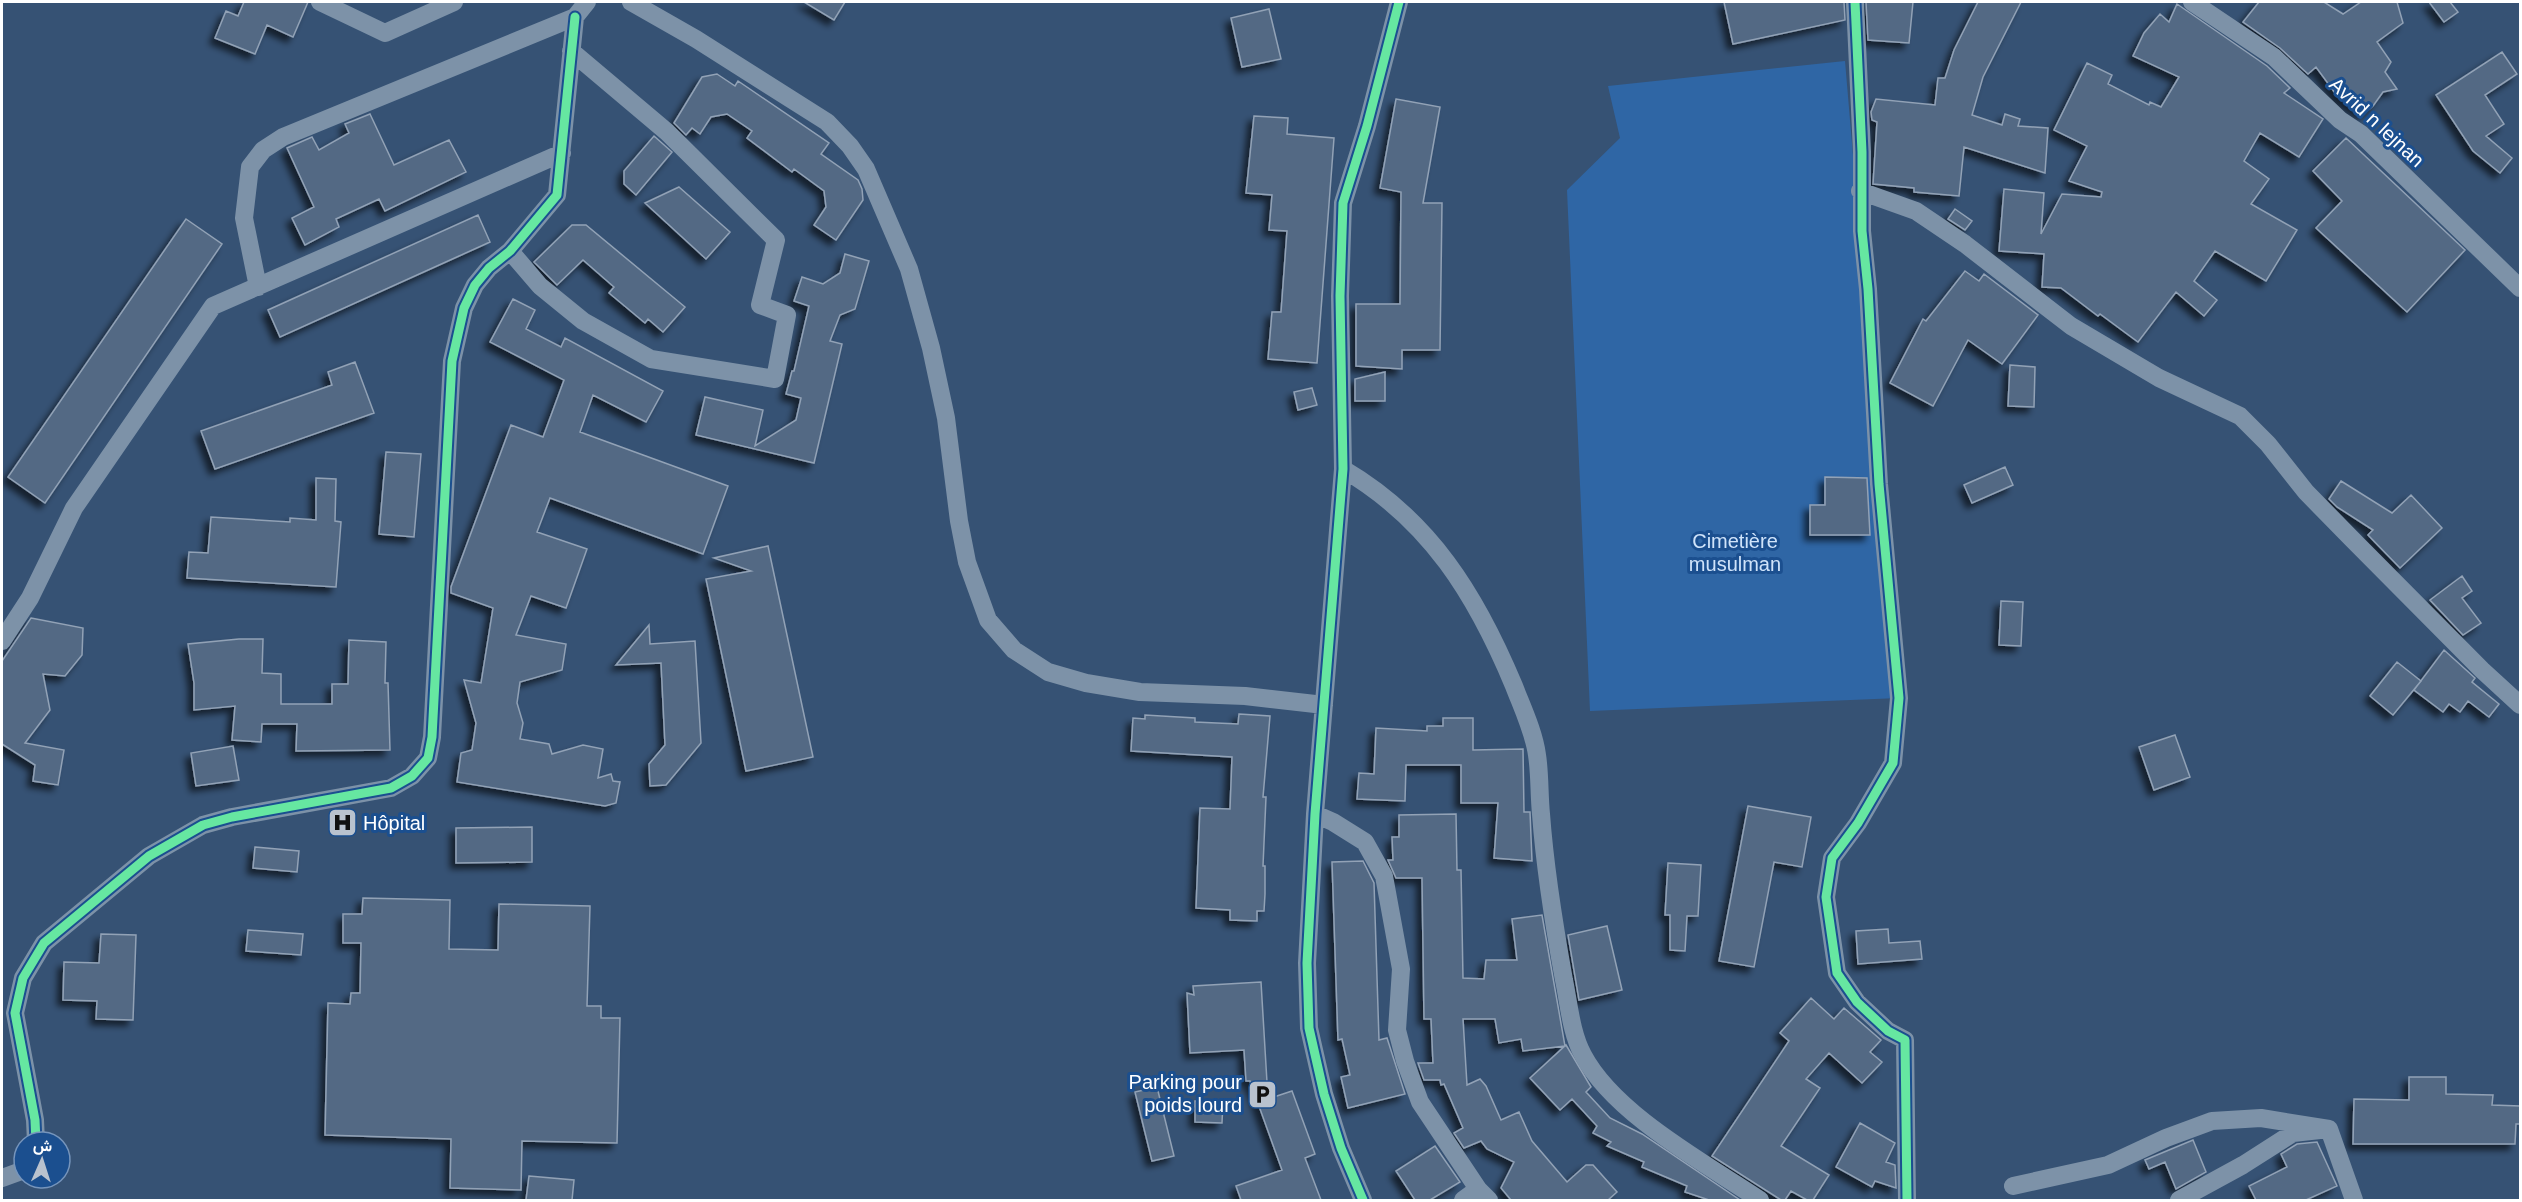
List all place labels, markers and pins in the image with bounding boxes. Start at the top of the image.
hospital icon: Hôpital [326,807,358,839]
place label: Hôpital [363,812,425,834]
place label: Parking pour poids lourd [1129,1071,1242,1116]
parking icon: Parking pour poids lourd [1247,1078,1279,1110]

